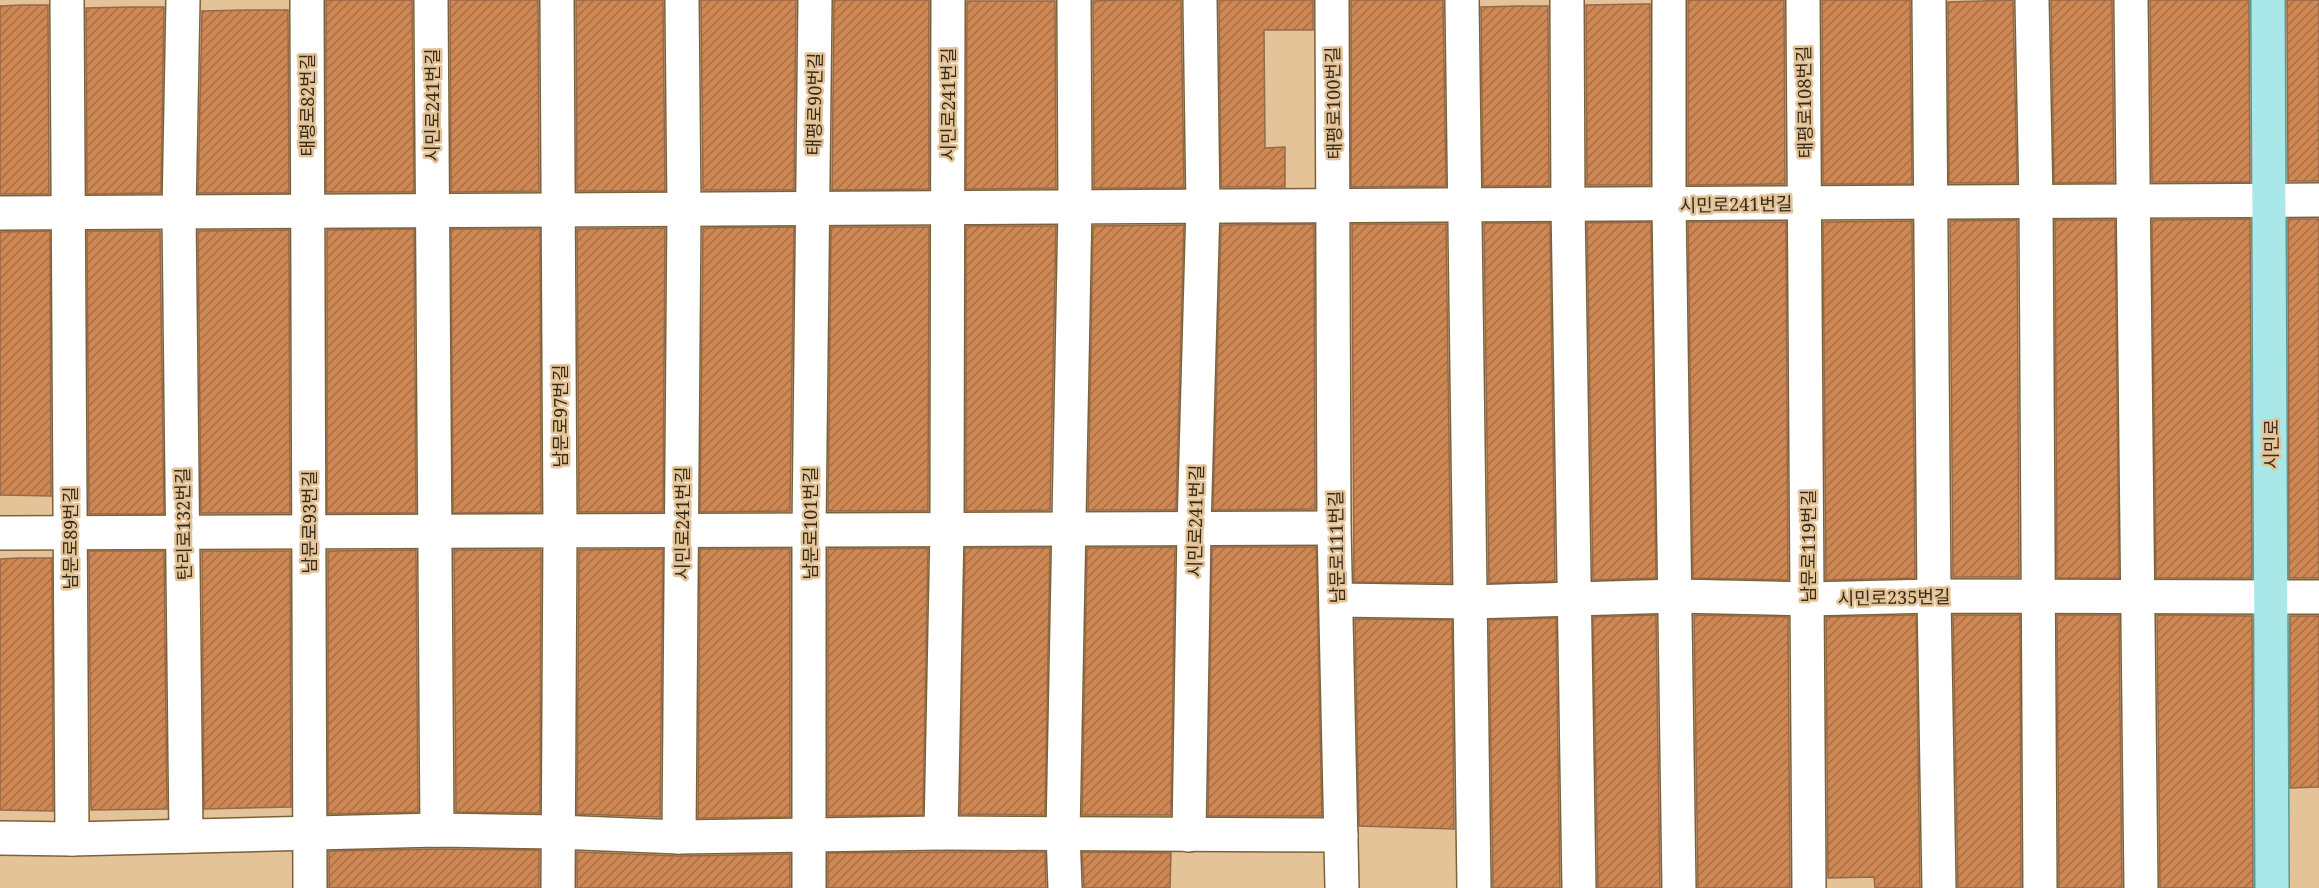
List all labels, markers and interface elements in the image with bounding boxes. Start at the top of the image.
street label: 태평로108번길 [1791,45,1817,159]
street label: 태평로100번길 [1320,46,1346,160]
street label: 시민로241번길 [936,48,960,161]
street label: 시민로241번길 [420,49,444,162]
street label: 태평로90번길 [801,52,827,156]
street label: 태평로82번길 [295,54,319,156]
street label: 시민로241번길 [1679,191,1793,217]
street label: 남문로97번길 [548,365,572,467]
street label: 시민로 [2259,419,2283,469]
street label: 시민로241번길 [1182,464,1208,578]
street label: 탄리로132번길 [170,467,196,581]
street label: 시민로241번길 [670,467,694,580]
street label: 남문로101번길 [798,467,822,580]
street label: 남문로93번길 [297,471,321,573]
street label: 남문로89번길 [58,487,82,589]
street label: 남문로111번길 [1323,490,1349,604]
street label: 남문로119번길 [1796,490,1820,603]
street label: 시민로235번길 [1837,584,1951,610]

